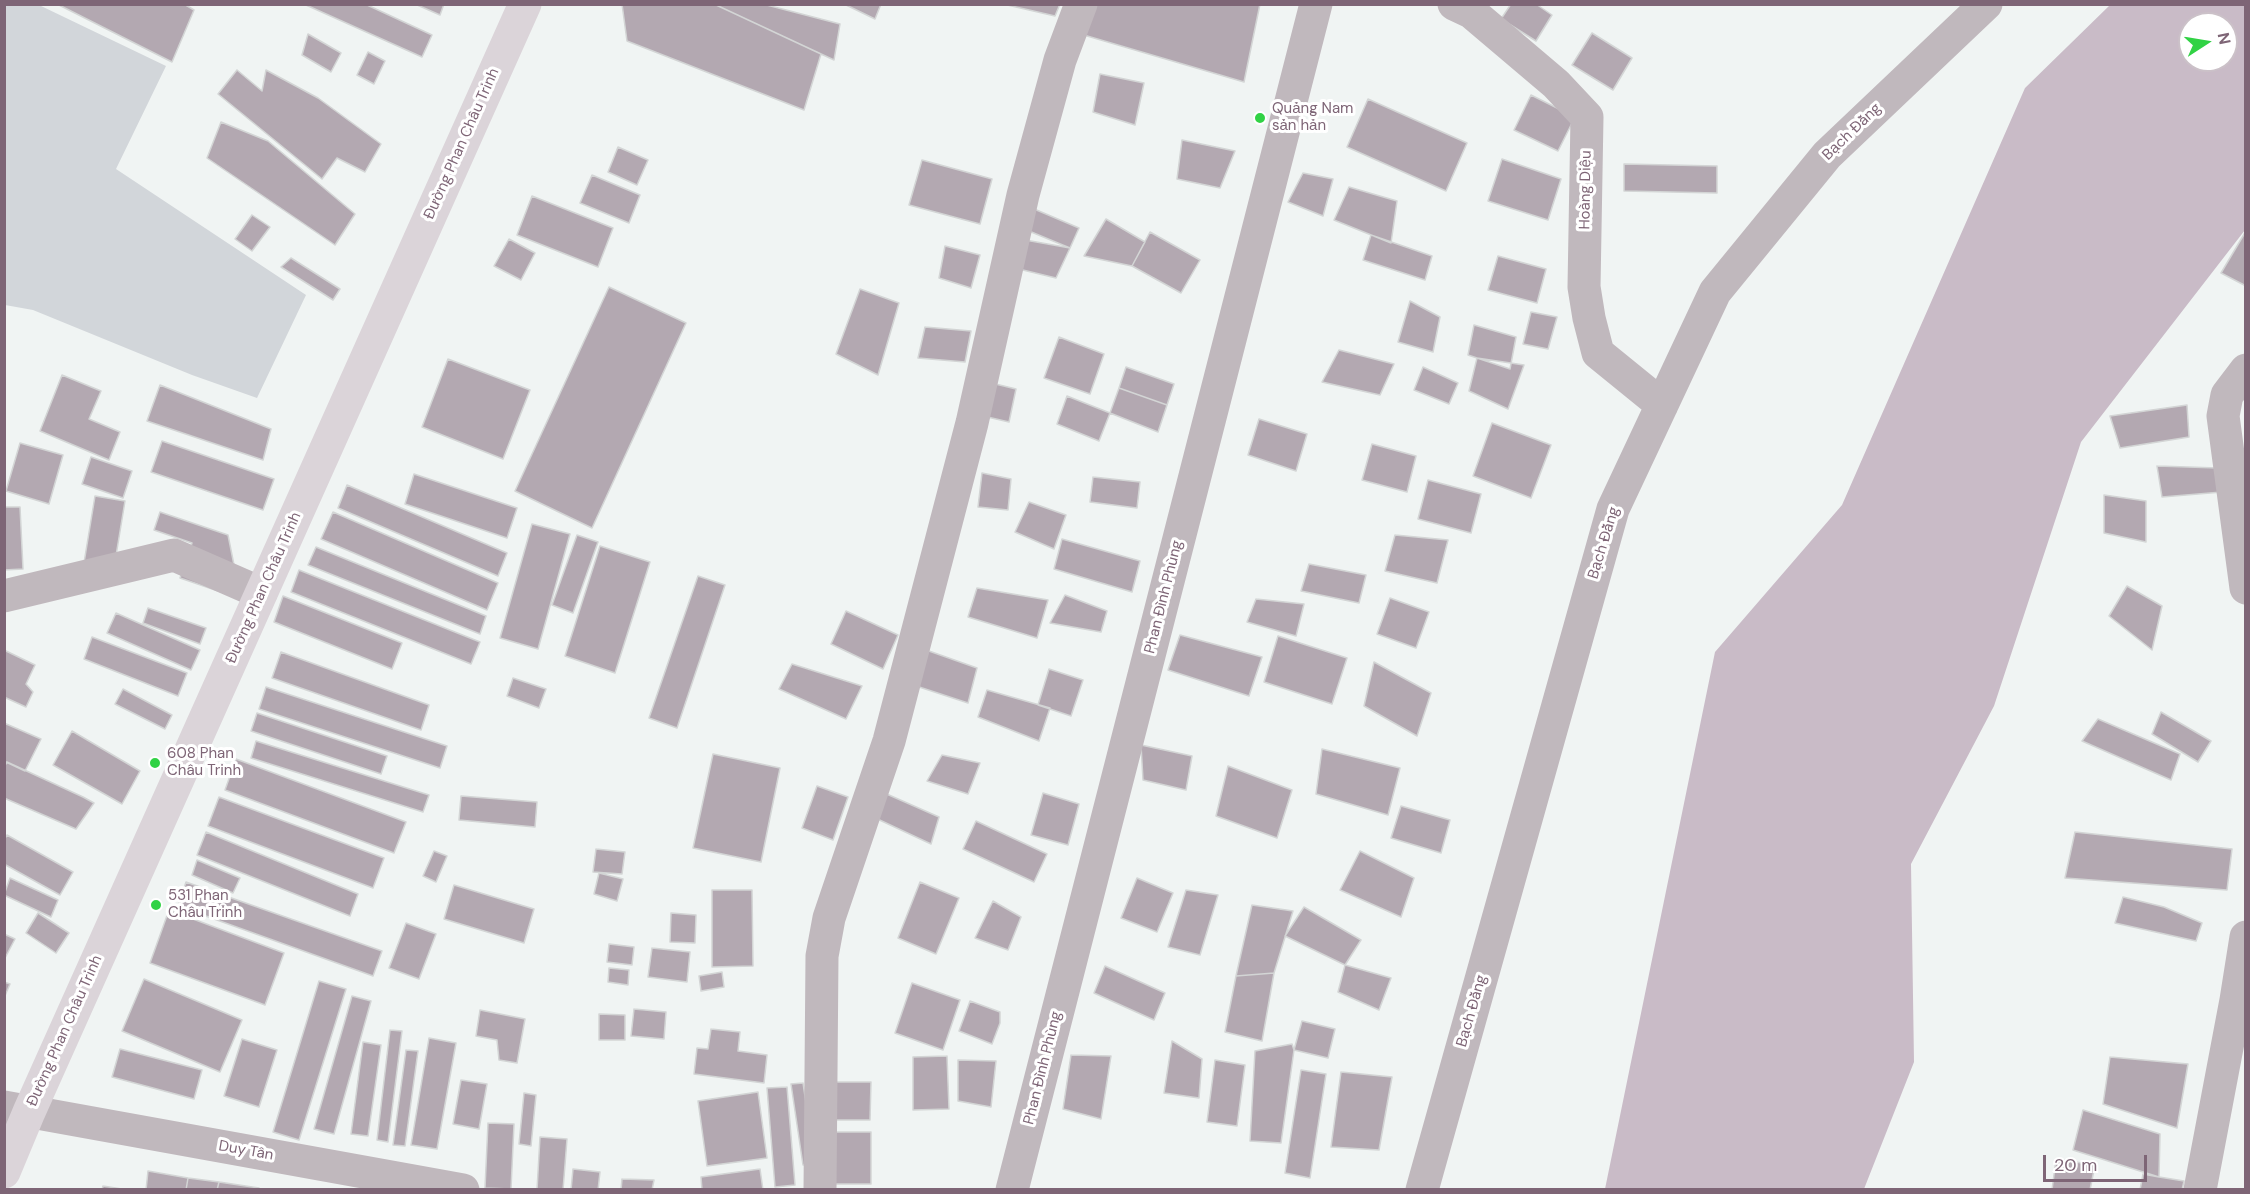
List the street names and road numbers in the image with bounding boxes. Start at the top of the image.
street label: Đường Phan Châu Trinh [420,66,504,222]
street label: Bạch Đằng [1819,100,1885,164]
street label: Hoàng Diệu [1576,150,1596,230]
street label: Bạch Đằng [1585,505,1623,581]
street label: Đường Phan Châu Trinh [222,510,306,666]
street label: Phan Đình Phùng [1141,538,1187,656]
street label: Đường Phan Châu Trinh [23,953,107,1109]
street label: Bạch Đằng [1453,973,1491,1049]
street label: Phan Đình Phùng [1020,1009,1066,1127]
street label: Duy Tân [217,1137,275,1165]

